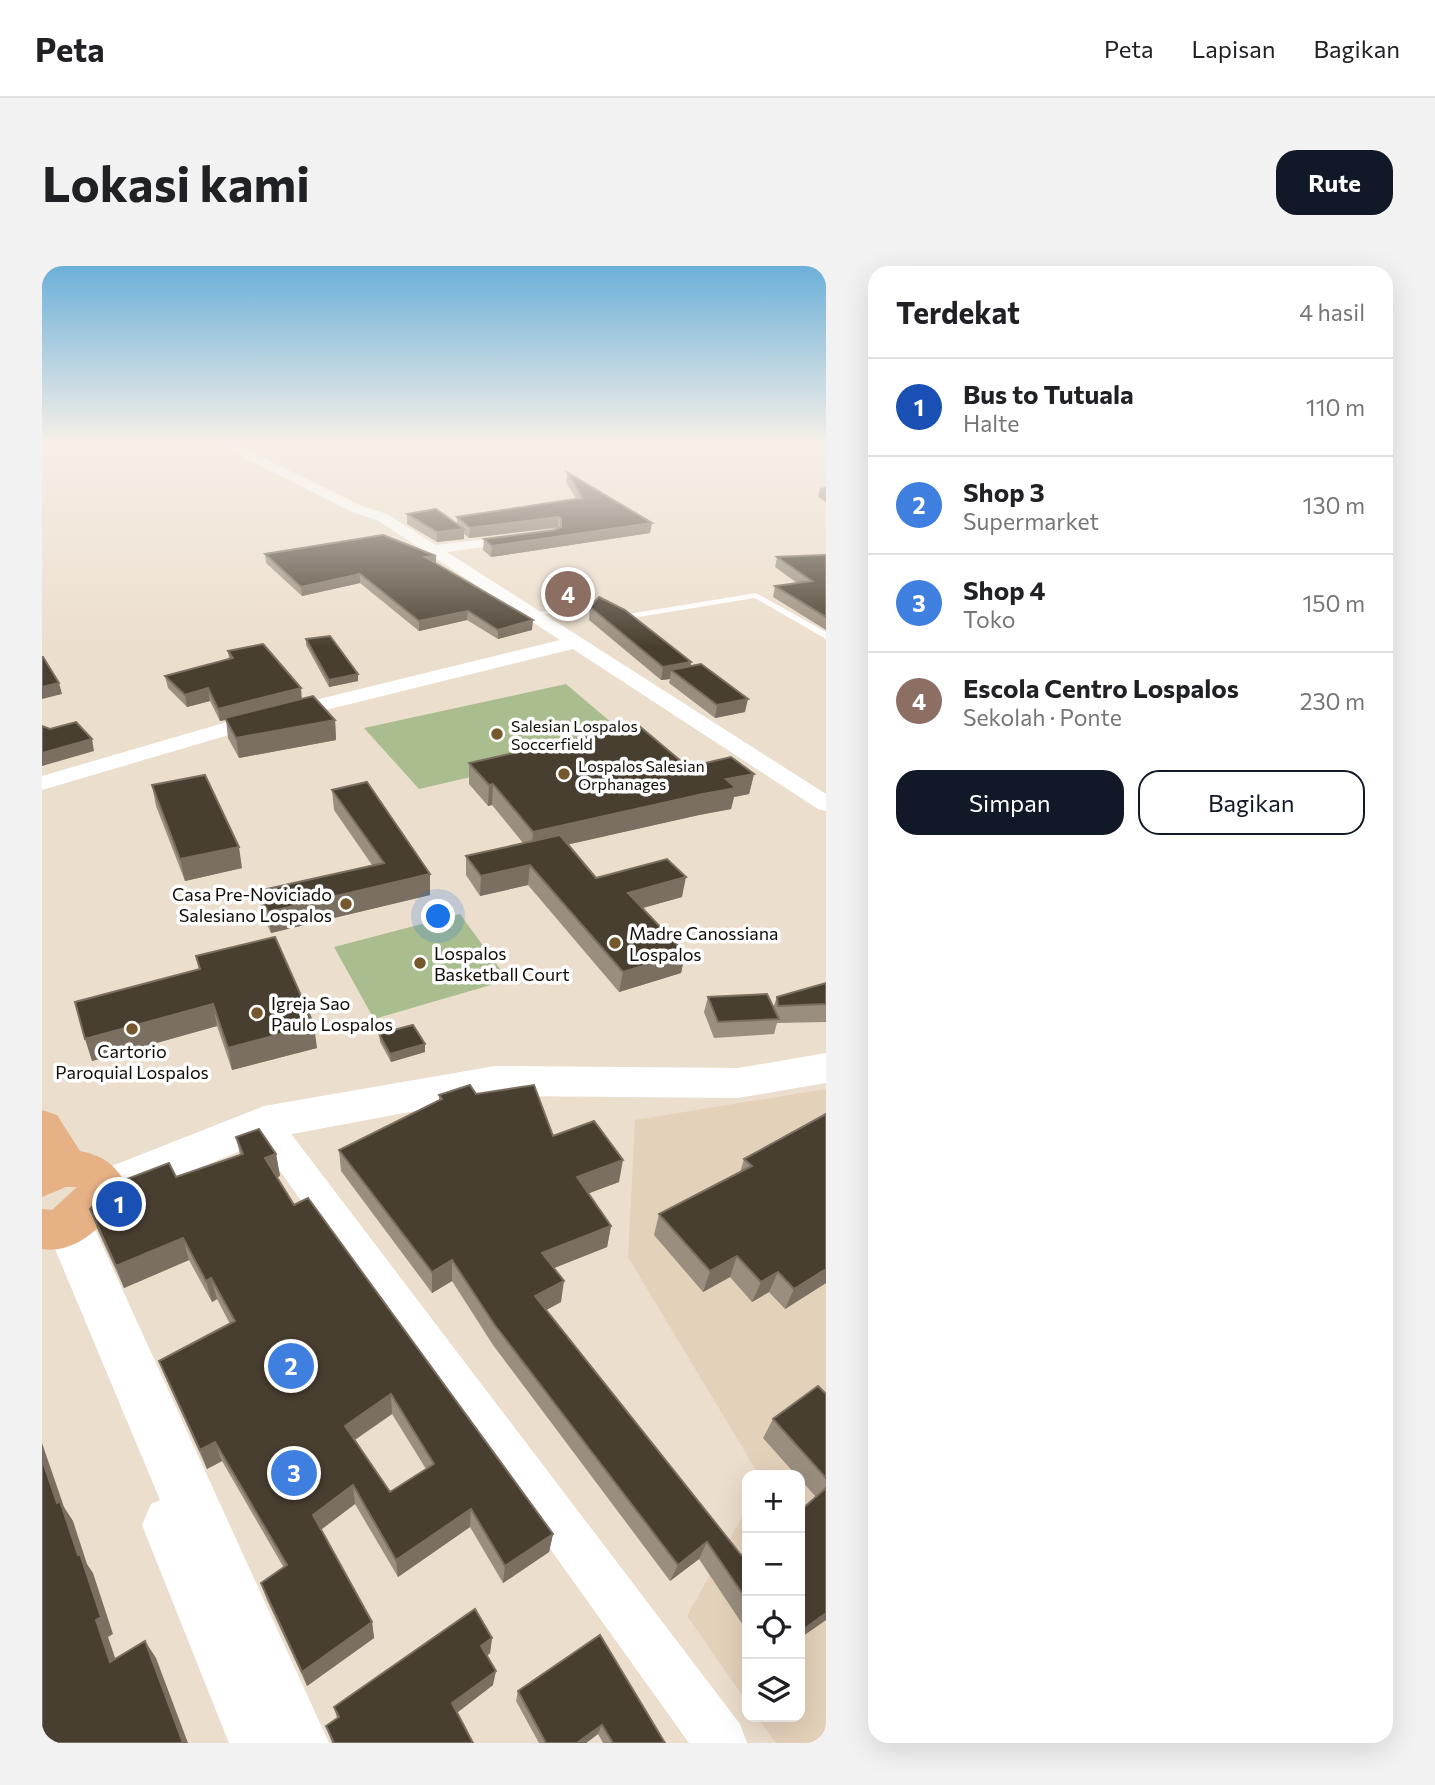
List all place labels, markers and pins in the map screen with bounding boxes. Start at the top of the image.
pin: 4 [545,568,591,620]
place label: Salesian Lospalos Soccerfield [511,716,638,753]
marker: Salesian Lospalos Soccerfield [489,726,505,742]
place label: Lospalos Salesian Orphanages [578,756,705,793]
marker: Lospalos Salesian Orphanages [556,766,572,782]
place label: Casa Pre-Noviciado Salesiano Lospalos [172,883,332,926]
marker: Casa Pre-Noviciado Salesiano Lospalos [338,896,354,912]
place label: Madre Canossiana Lospalos [629,922,778,965]
marker: Madre Canossiana Lospalos [607,935,623,951]
place label: Lospalos Basketball Court [434,942,570,985]
marker: Lospalos Basketball Court [412,955,428,971]
place label: Igreja Sao Paulo Lospalos [271,992,393,1035]
marker: Igreja Sao Paulo Lospalos [249,1005,265,1021]
marker: Cartorio Paroquial Lospalos [124,1021,140,1037]
place label: Cartorio Paroquial Lospalos [55,1040,209,1083]
pin: 1 [96,1178,142,1230]
pin: 2 [268,1340,314,1392]
pin: 3 [271,1447,317,1499]

